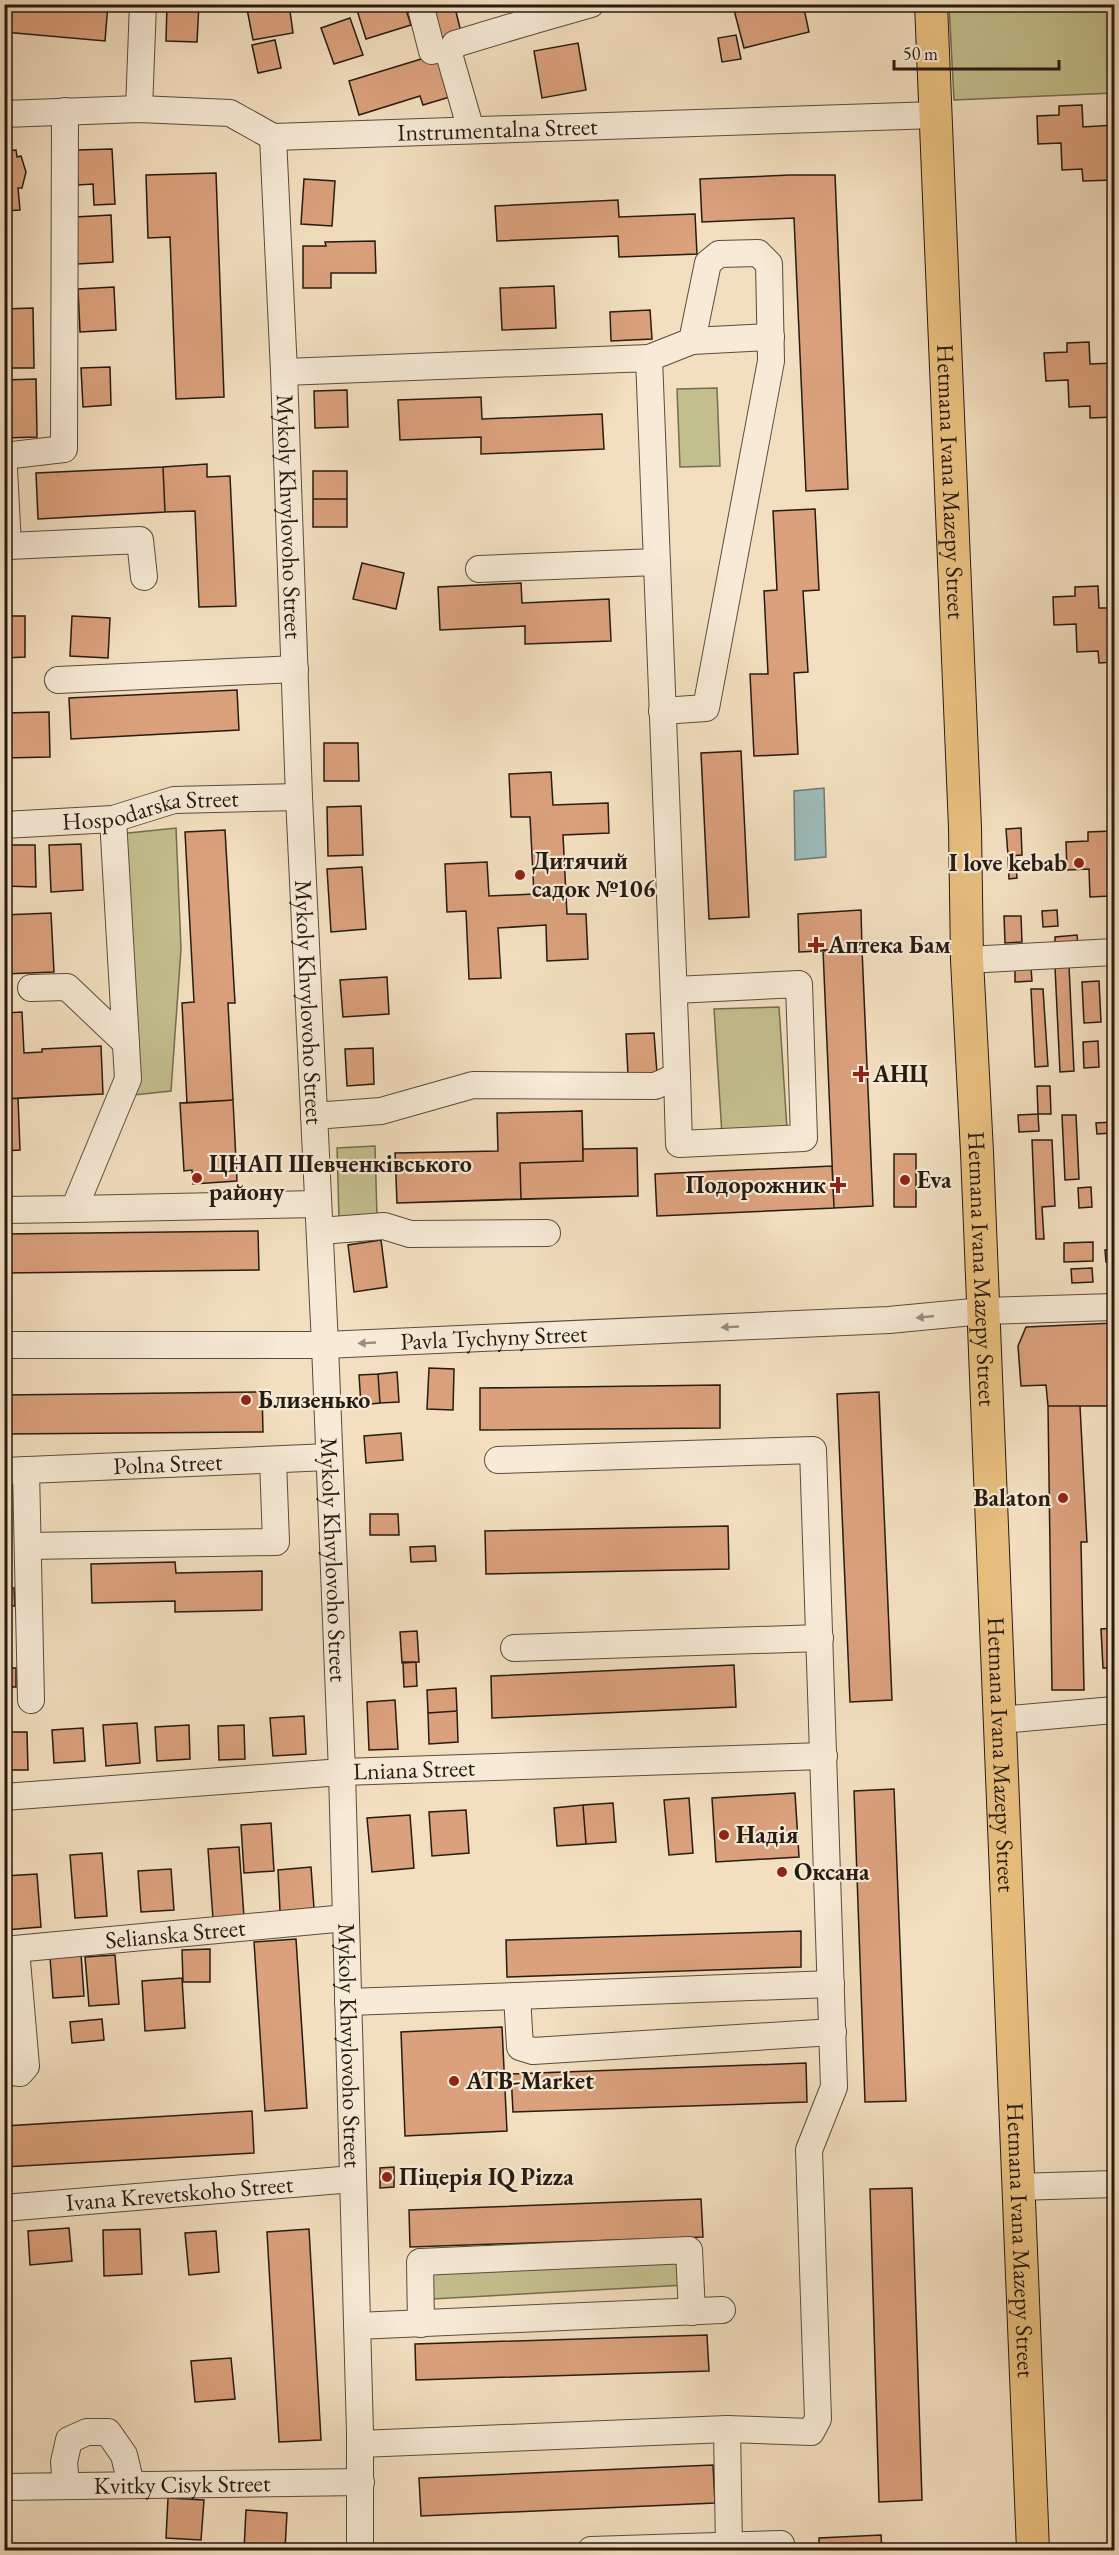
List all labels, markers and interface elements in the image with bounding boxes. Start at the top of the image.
scale bar [894,33,1059,71]
text: 50 m [903,42,938,65]
street label: Instrumentalna Street [397,110,599,148]
street label: Hetmana Ivana Mazepy Street [930,343,972,620]
street label: Mykoly Khvylovoho Street [270,394,309,640]
street label: Hospodarska Street [61,782,239,837]
place label: Дитячий садок №106 [532,845,656,904]
place label: I love kebab [949,847,1067,878]
marker: I love kebab [1072,856,1086,870]
marker: Дитячий садок №106 [513,868,527,882]
street label: Mykoly Khvylovoho Street [288,879,331,1126]
place label: Аптека Бам [827,929,951,960]
marker: Аптека Бам [809,938,823,952]
place label: АНЦ [872,1058,928,1089]
marker: АНЦ [854,1067,868,1081]
street label: Hetmana Ivana Mazepy Street [961,1131,1003,1408]
place label: ЦНАП Шевченківського району [209,1148,472,1208]
place label: Eva [917,1164,952,1195]
place label: Подорожник [686,1169,827,1200]
marker: ЦНАП Шевченківського району [190,1171,204,1185]
marker: Eva [898,1173,912,1187]
marker: Подорожник [831,1178,845,1192]
one-way arrow [915,1312,934,1322]
street label: Pavla Tychyny Street [400,1317,588,1357]
one-way arrow [720,1322,739,1331]
one-way arrow [358,1339,377,1348]
place label: Близенько [258,1384,370,1415]
marker: Близенько [239,1393,253,1407]
street label: Mykoly Khvylovoho Street [314,1437,354,1683]
street label: Polna Street [113,1446,224,1481]
place label: Balaton [973,1482,1051,1513]
marker: Balaton [1056,1491,1070,1505]
street label: Hetmana Ivana Mazepy Street [981,1616,1023,1893]
street label: Lniana Street [353,1752,476,1787]
place label: Надія [736,1819,798,1850]
marker: Надія [717,1828,731,1842]
place label: Оксана [794,1856,870,1887]
marker: Оксана [775,1865,789,1879]
street label: Selianska Street [104,1911,247,1955]
street label: Mykoly Khvylovoho Street [331,1923,369,2169]
place label: ATB-Market [465,2065,594,2096]
marker: ATB-Market [447,2074,461,2088]
street label: Hetmana Ivana Mazepy Street [1000,2102,1042,2379]
place label: Піцерія IQ Pizza [399,2161,574,2192]
street label: Ivana Krevetskoho Street [64,2168,295,2218]
marker: Піцерія IQ Pizza [380,2170,394,2184]
street label: Kvitky Cisyk Street [93,2467,271,2501]

